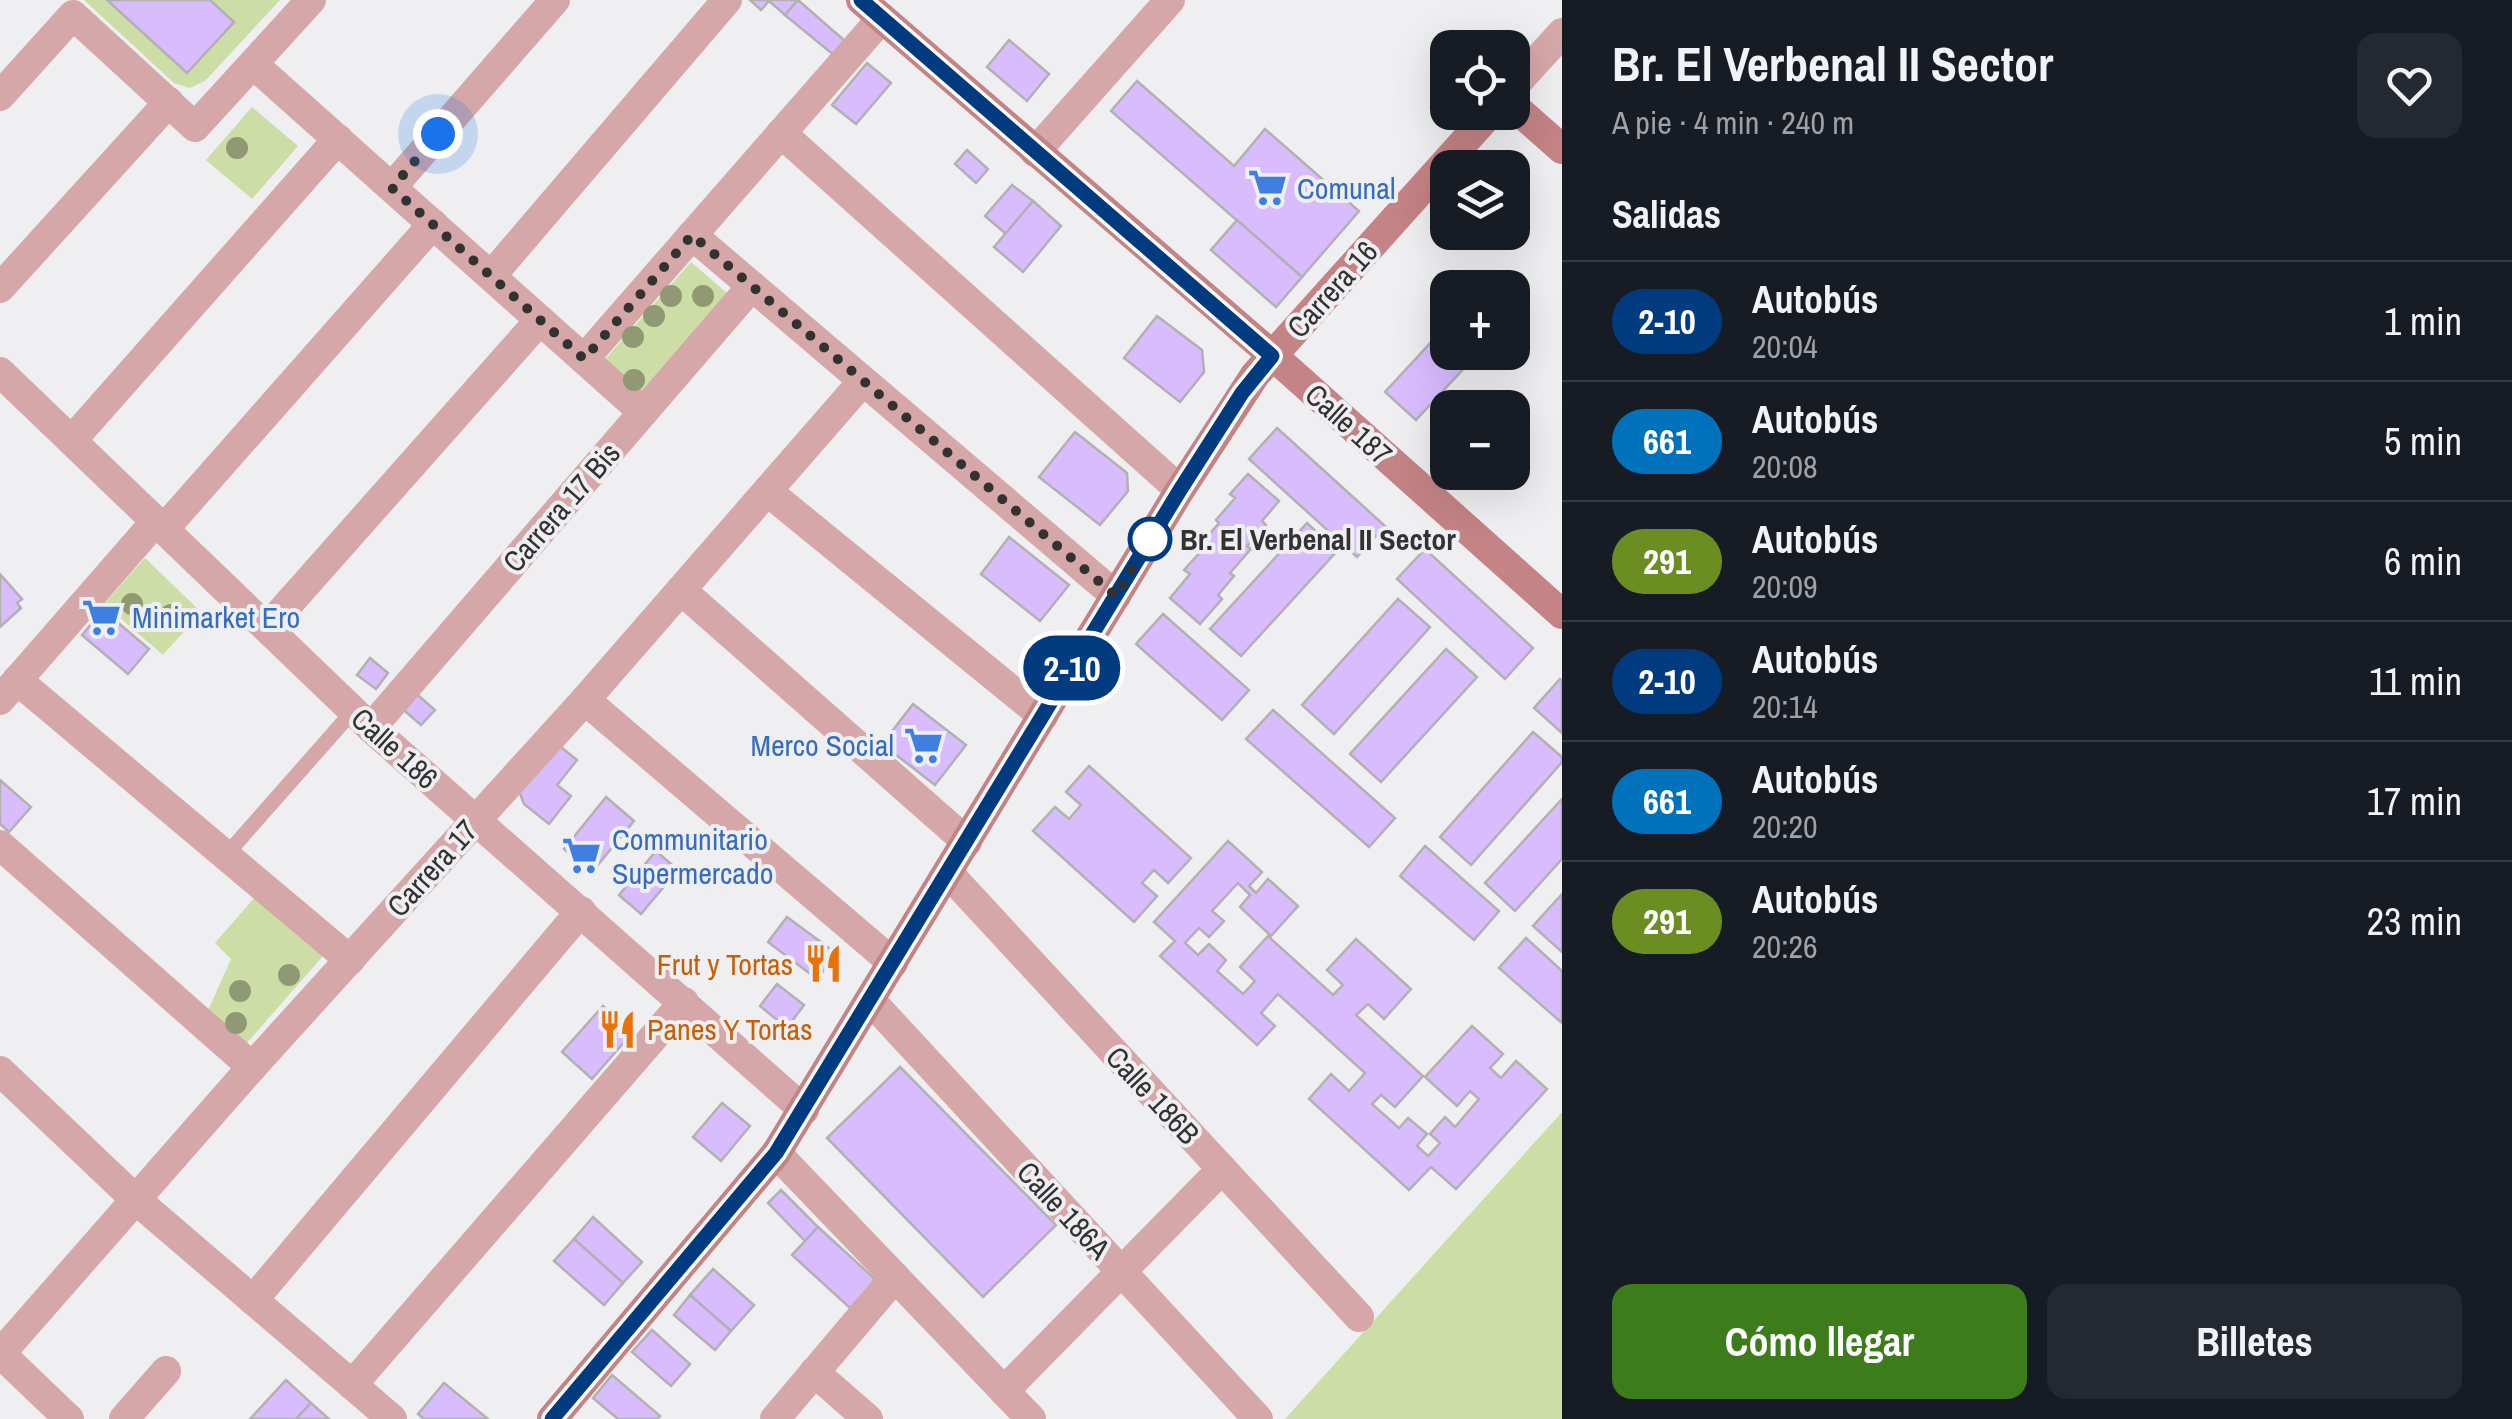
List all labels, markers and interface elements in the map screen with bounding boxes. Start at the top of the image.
map controls [1430,30,1530,490]
button: locate [1430,30,1530,130]
text: Br. El Verbenal II Sector [1612,31,2053,96]
button: heart [2357,33,2462,138]
text: A pie · 4 min · 240 m [1612,101,1854,144]
your location [413,109,463,159]
button: layers [1430,150,1530,250]
supermarket icon: Comunal [1246,167,1288,209]
place label: Comunal [1297,168,1395,208]
text: Salidas [1612,189,1721,240]
street label: Carrera 16 [1278,232,1386,346]
button: + [1430,270,1530,370]
text: Autobús [1752,274,1878,325]
text: 1 min [2384,296,2462,347]
text: 2-10 [1638,298,1696,345]
text: 20:04 [1752,325,1818,368]
street label: Calle 187 [1297,374,1401,474]
button: − [1430,390,1530,490]
text: Autobús [1752,394,1878,445]
text: 5 min [2384,416,2462,467]
text: 661 [1643,418,1691,465]
street label: Carrera 17 Bis [493,434,629,580]
text: 20:08 [1752,445,1818,488]
text: Autobús [1752,514,1878,565]
marker: Br. El Verbenal II Sector [1129,518,1171,560]
place label: Br. El Verbenal II Sector [1180,519,1456,559]
text: 6 min [2384,536,2462,587]
text: 291 [1643,538,1691,585]
text: 20:09 [1752,565,1818,608]
supermarket icon: Minimarket Ero [81,596,123,638]
place label: Minimarket Ero [132,597,300,637]
text: Autobús [1752,634,1878,685]
line badge: 2-10 [1002,636,1142,700]
text: 2-10 [1043,645,1101,692]
text: 11 min [2369,656,2462,707]
text: 2-10 [1638,658,1696,705]
text: 20:14 [1752,685,1818,728]
street label: Calle 186 [343,698,447,798]
supermarket icon: Merco Social [903,724,945,766]
place label: Merco Social [750,725,894,765]
text: Autobús [1752,754,1878,805]
text: 17 min [2367,776,2462,827]
text: 661 [1643,778,1691,825]
text: 20:20 [1752,805,1818,848]
street label: Carrera 17 [378,811,486,925]
place label: Communitario Supermercado [612,819,773,893]
supermarket icon: Communitario Supermercado [561,835,603,877]
text: Autobús [1752,874,1878,925]
text: 23 min [2367,896,2462,947]
text: 291 [1643,898,1691,945]
text: 20:26 [1752,925,1818,968]
restaurant icon: Frut y Tortas [802,943,844,985]
place label: Frut y Tortas [657,944,793,984]
restaurant icon: Panes Y Tortas [596,1008,638,1050]
place label: Panes Y Tortas [647,1009,813,1049]
street label: Calle 186B [1097,1037,1209,1153]
street label: Calle 186A [1008,1152,1120,1268]
button: Cómo llegar [1612,1284,2027,1399]
button: Billetes [2047,1284,2462,1399]

